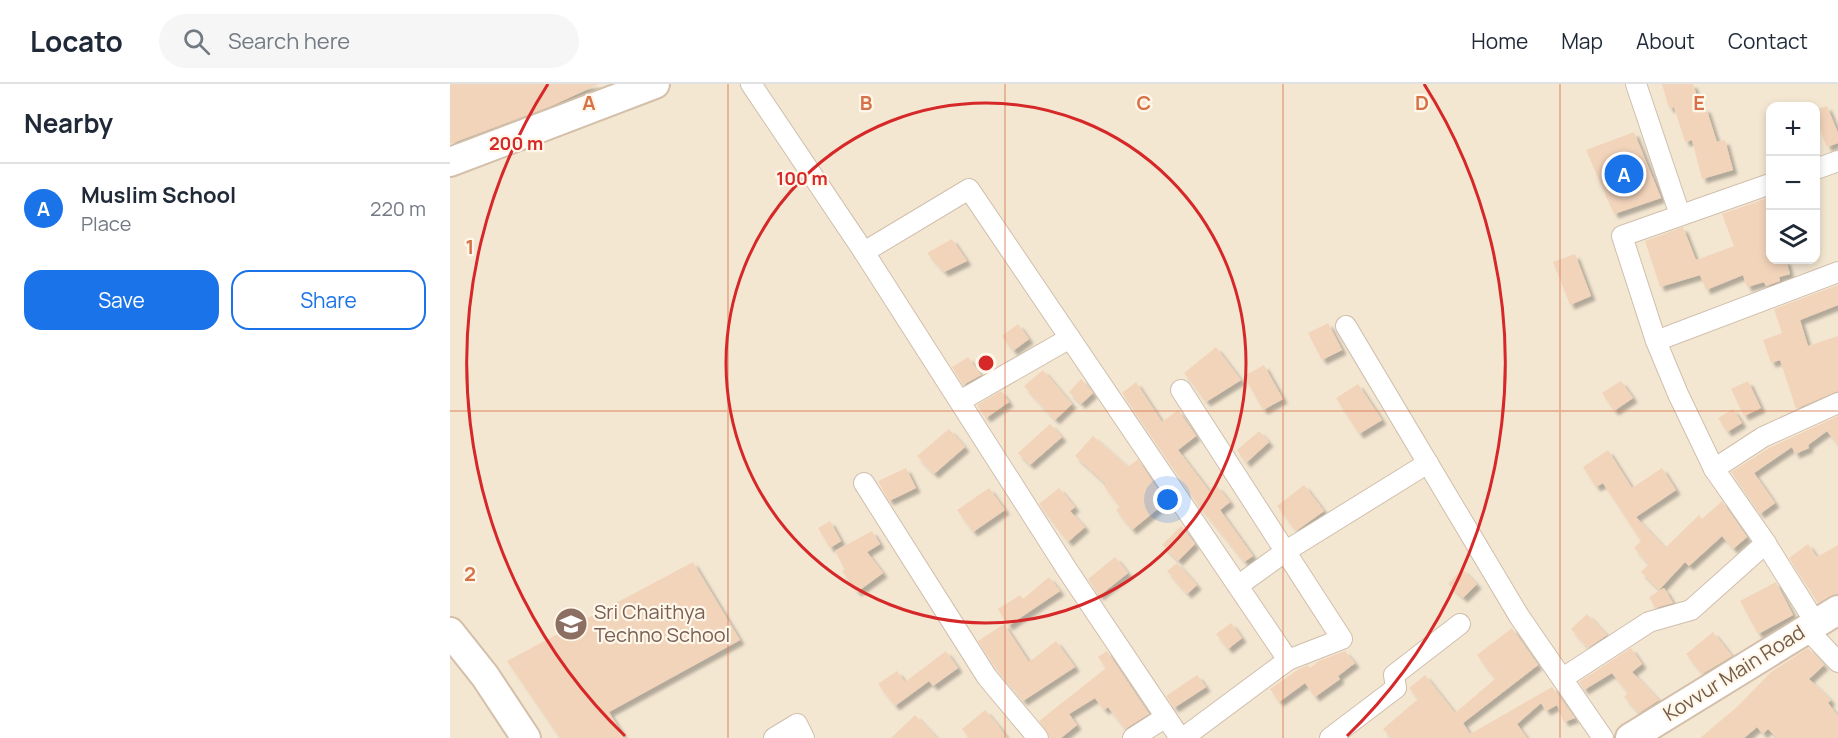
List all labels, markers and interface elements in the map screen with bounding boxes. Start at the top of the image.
search box [159,14,579,68]
text: Locato [30,22,123,60]
icon: search [180,25,213,58]
text: Search here [228,26,350,56]
text: Home [1471,27,1528,55]
text: Map [1561,27,1603,55]
text: About [1636,27,1695,55]
text: Contact [1728,27,1808,55]
text: A [582,89,596,116]
text: B [860,89,873,116]
text: C [1137,89,1151,116]
text: D [1415,89,1429,116]
text: E [1693,89,1705,116]
map controls [1766,102,1820,264]
button: + [1766,102,1820,156]
text: Nearby [24,105,113,141]
text: 200 m [489,131,543,155]
pin: A [1604,152,1644,196]
button: − [1766,156,1820,210]
text: 100 m [776,166,828,190]
text: Muslim School [81,180,236,210]
text: A [37,195,50,222]
text: 220 m [370,195,426,222]
text: Place [81,210,131,237]
button: layers [1766,210,1820,264]
text: 1 [466,233,474,260]
button: Save [24,270,219,330]
button: Share [231,270,426,330]
centre of rings [976,353,996,373]
your location [1153,485,1182,514]
text: 2 [464,560,476,587]
place label: Sri Chaithya Techno School [594,598,730,648]
school or university icon: Sri Chaithya Techno School [553,606,589,642]
street label: Kovvur Main Road [1658,618,1809,727]

